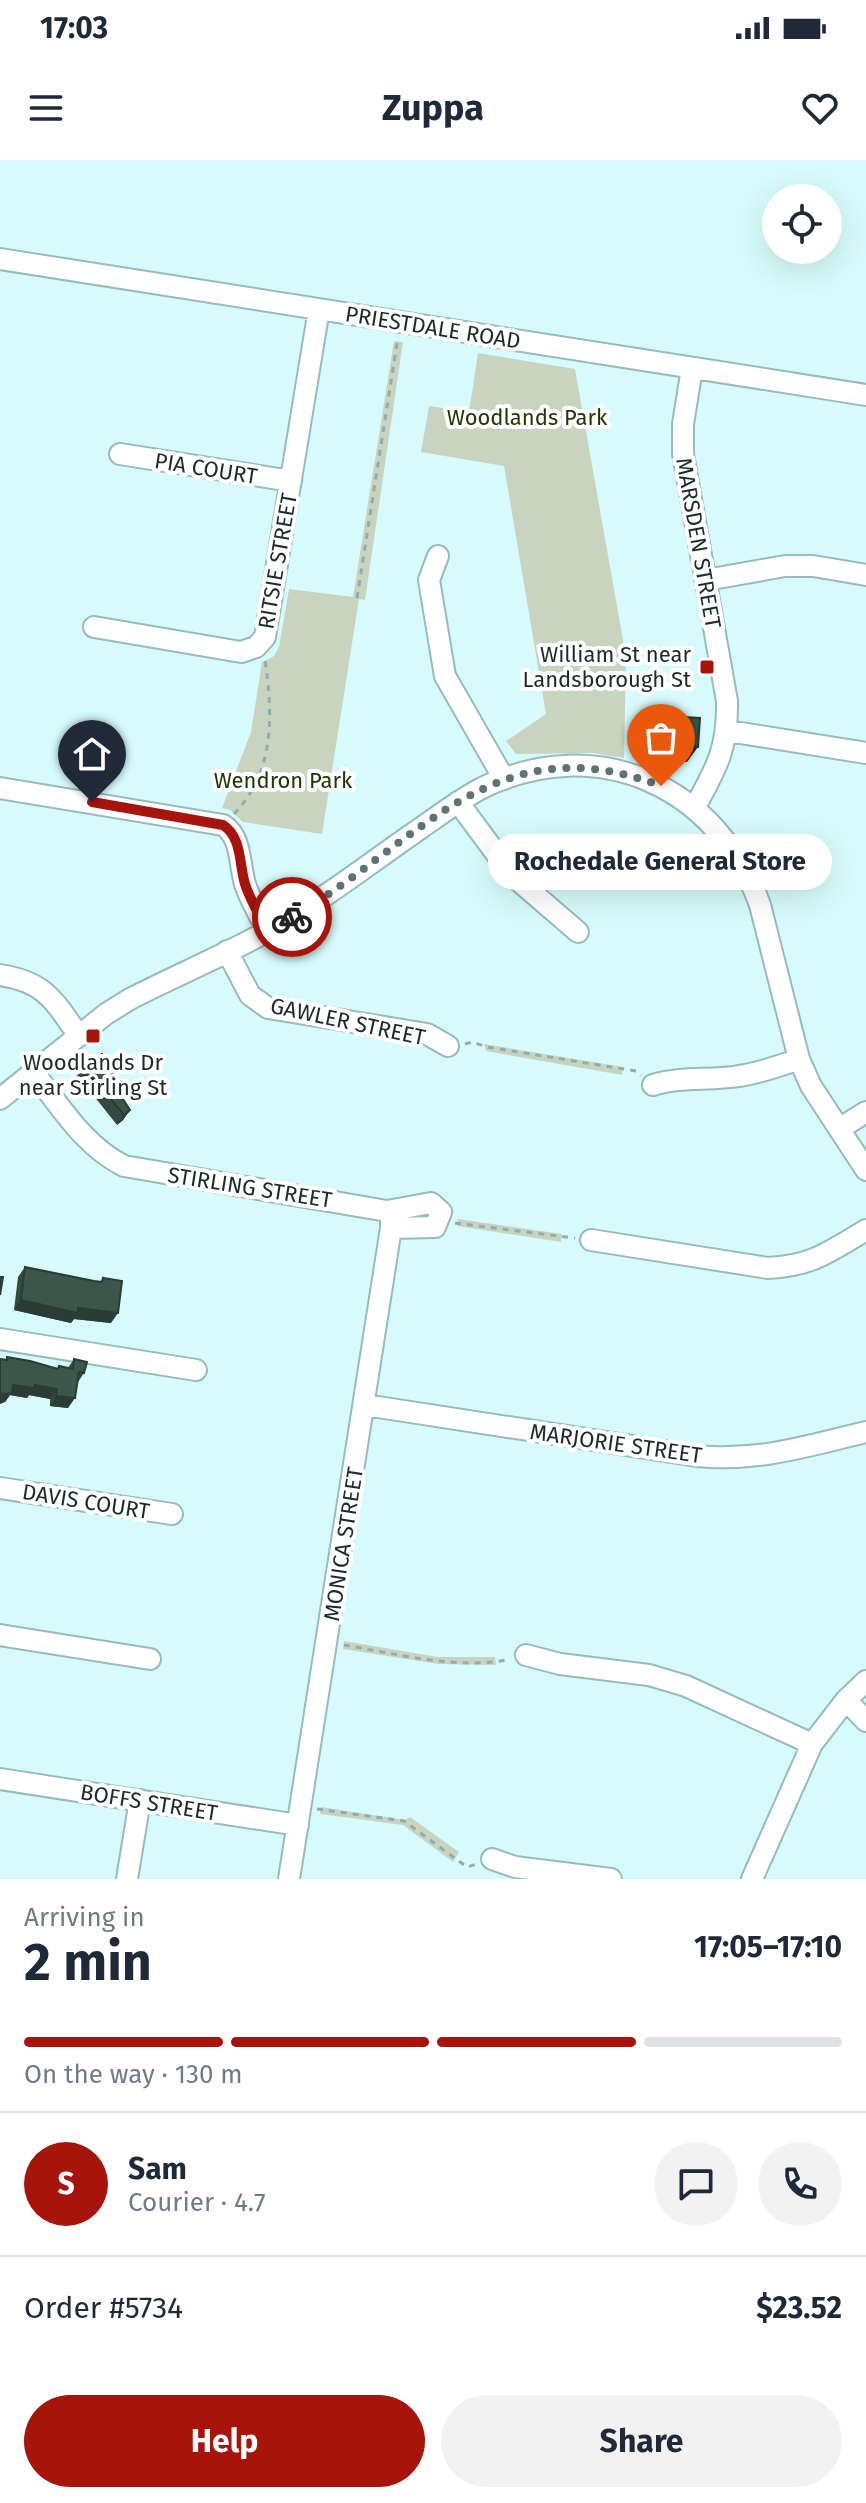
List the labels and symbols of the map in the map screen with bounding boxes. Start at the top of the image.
street label: PRIESTDALE ROAD [343,300,522,355]
park label: Woodlands Park [447,404,608,431]
street label: PIA COURT [153,447,260,490]
street label: MARSDEN STREET [670,456,727,631]
street label: RITSIE STREET [252,490,303,631]
place label: William St near Landsborough St [522,641,692,693]
marker: William St near Landsborough St [698,658,716,676]
pin [627,704,695,786]
pin [58,720,126,802]
park label: Wendron Park [214,767,353,794]
callout: Rochedale General Store [489,834,833,890]
courier [252,877,332,957]
street label: GAWLER STREET [268,992,428,1051]
marker: Woodlands Dr near Stirling St [84,1027,102,1045]
place label: Woodlands Dr near Stirling St [19,1049,167,1101]
street label: STIRLING STREET [166,1161,335,1214]
street label: MARJORIE STREET [528,1418,704,1469]
street label: MONICA STREET [318,1465,369,1623]
street label: DAVIS COURT [20,1478,152,1525]
street label: BOFFS STREET [78,1778,220,1827]

